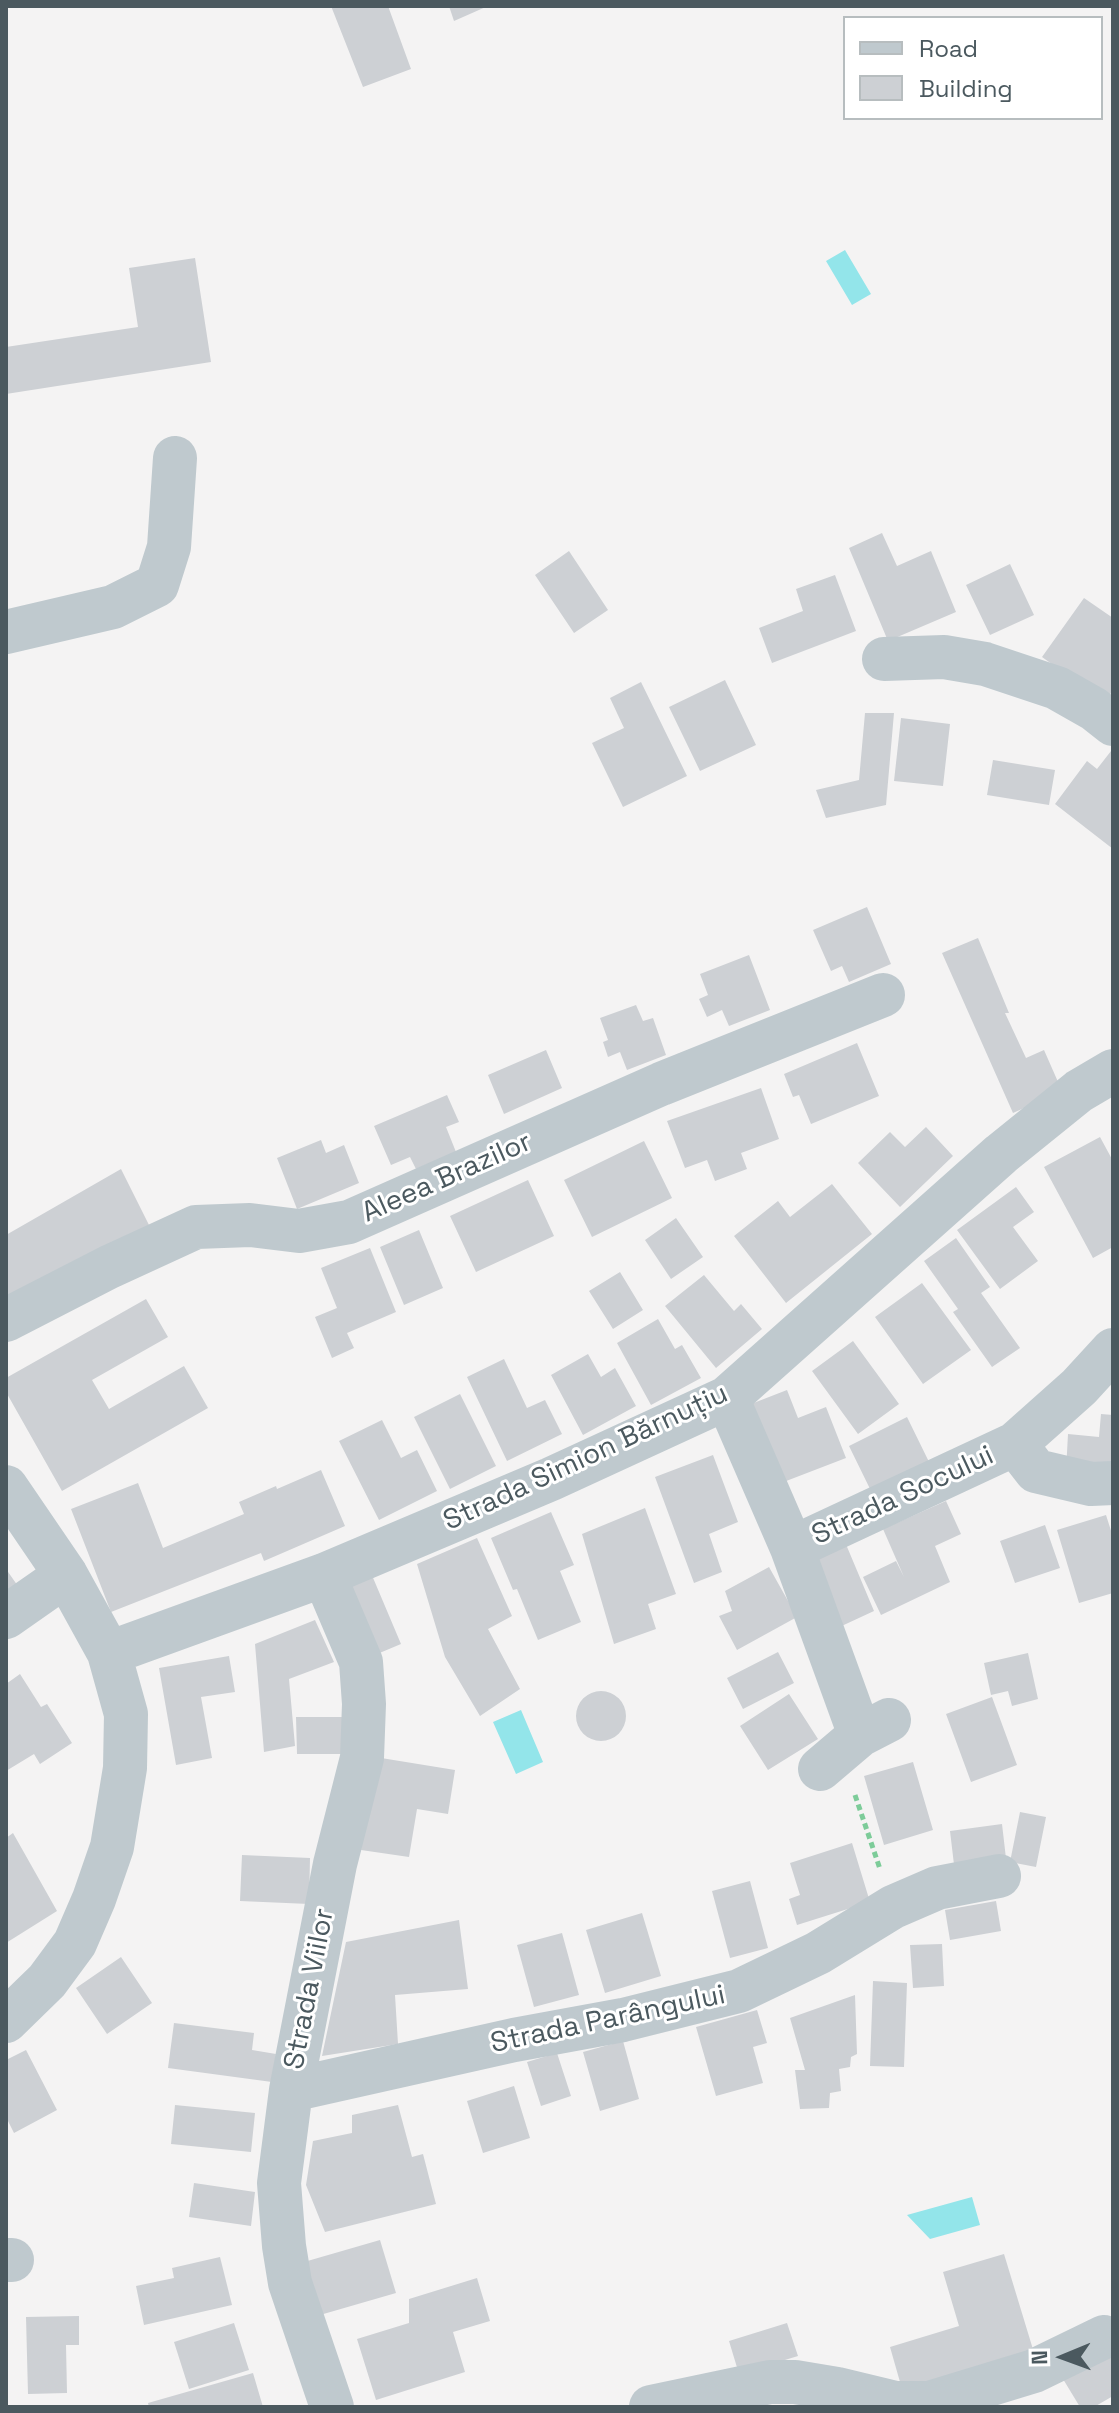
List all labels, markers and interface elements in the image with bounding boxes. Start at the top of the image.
legend [843,16,1103,120]
text: Road [919,33,978,64]
text: Building [919,73,1013,104]
street label: Aleea Brazilor [357,1126,537,1230]
street label: Strada Simion Bărnuțiu [438,1377,734,1539]
street label: Strada Socului [807,1439,999,1553]
street label: Strada Viilor [278,1906,342,2072]
street label: Strada Parângului [488,1979,728,2061]
north arrow [1023,2317,1103,2397]
text: N [1025,2350,1053,2365]

